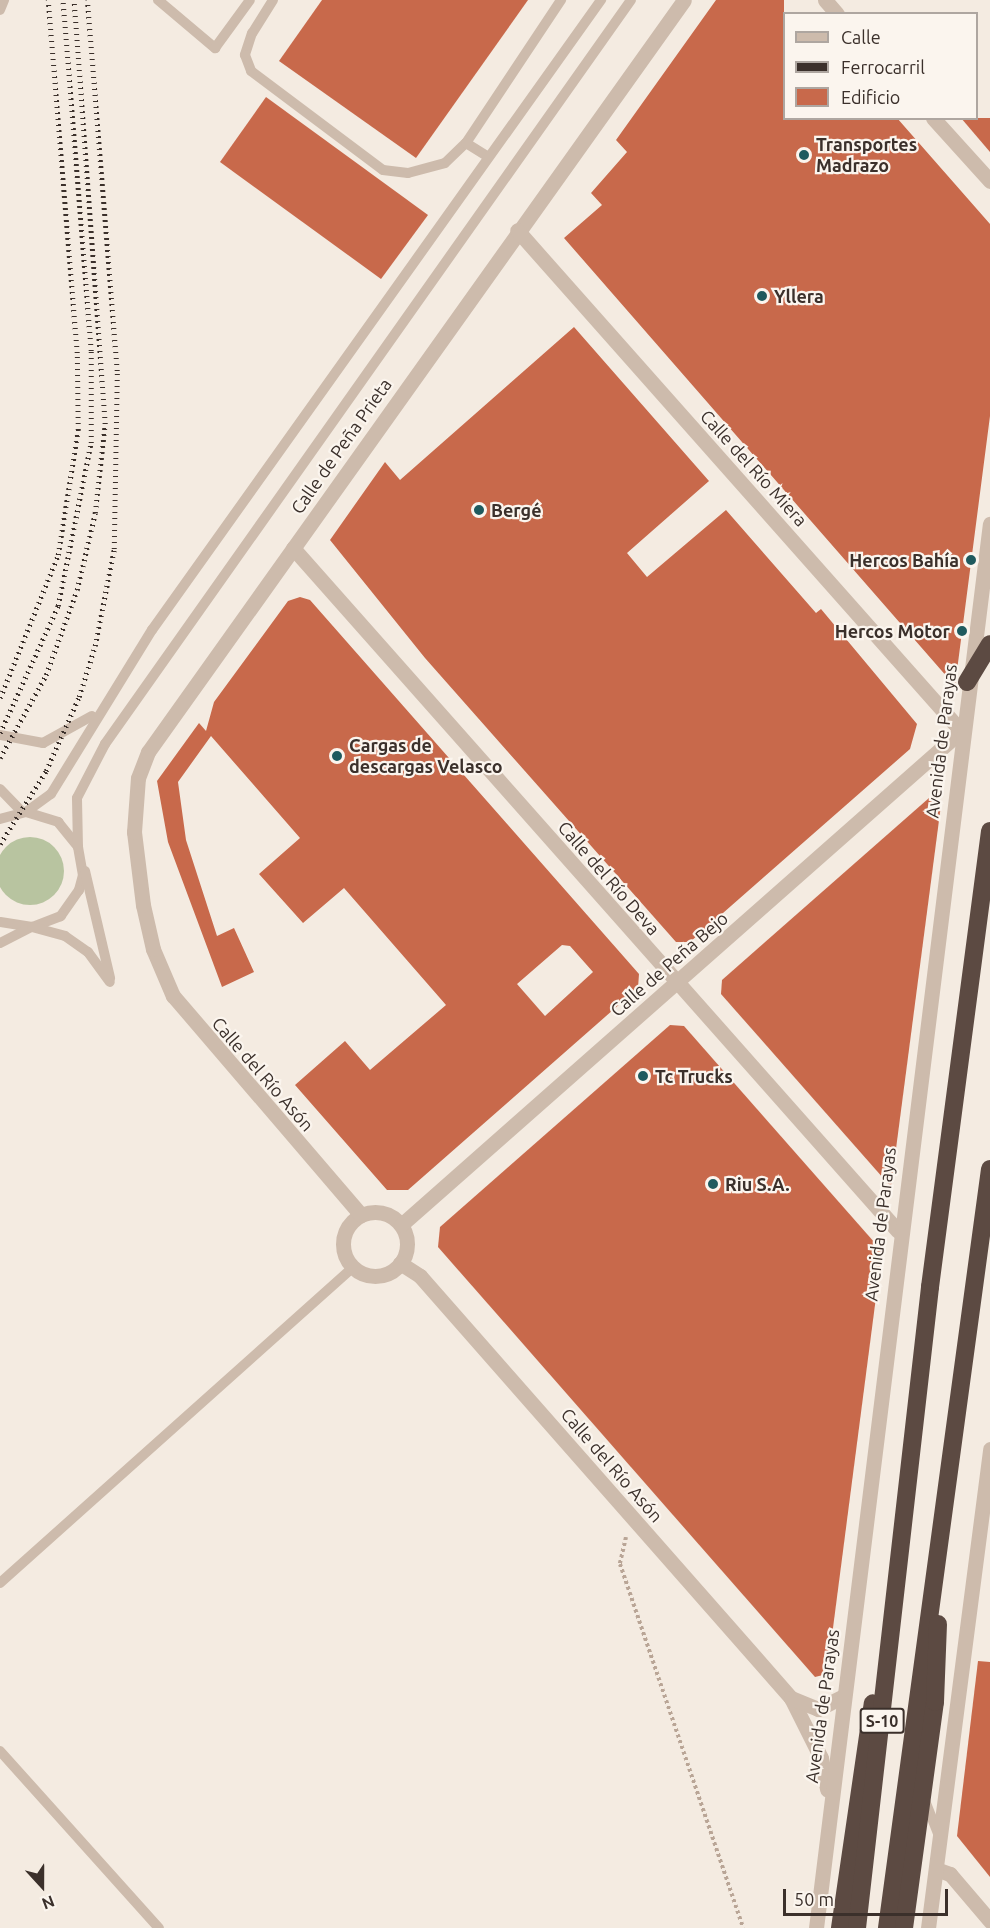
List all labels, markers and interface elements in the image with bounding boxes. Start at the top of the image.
legend [783,12,978,120]
text: Calle [841,27,881,47]
text: Ferrocarril [841,57,925,77]
text: Edificio [841,87,900,107]
place label: Transportes Madrazo [816,134,917,176]
marker: Transportes Madrazo [797,148,811,162]
place label: Yllera [774,285,824,307]
marker: Yllera [755,289,769,303]
street label: Calle de Peña Prieta [286,374,396,518]
street label: Calle del Río Miera [696,405,812,531]
place label: Bergé [491,499,542,521]
marker: Bergé [472,503,486,517]
place label: Hercos Bahía [849,549,959,571]
marker: Hercos Bahía [964,553,978,567]
place label: Hercos Motor [835,620,950,642]
marker: Hercos Motor [955,624,969,638]
street label: Avenida de Parayas [921,663,961,819]
place label: Cargas de descargas Velasco [349,735,503,777]
marker: Cargas de descargas Velasco [330,749,344,763]
street label: Calle del Río Deva [554,817,664,939]
street label: Calle de Peña Bejo [606,907,732,1021]
street label: Calle del Río Asón [208,1013,318,1135]
place label: Tc Trucks [655,1065,733,1087]
marker: Tc Trucks [636,1069,650,1083]
street label: Avenida de Parayas [860,1146,900,1302]
place label: Riu S.A. [725,1173,790,1195]
marker: Riu S.A. [706,1177,720,1191]
street label: Calle del Río Asón [557,1404,667,1526]
street label: Avenida de Parayas [801,1628,843,1784]
road number: S-10 [860,1708,904,1734]
north arrow [12,1856,72,1916]
scale bar [786,1877,951,1915]
text: 50 m [794,1889,834,1909]
text: N [40,1892,57,1913]

